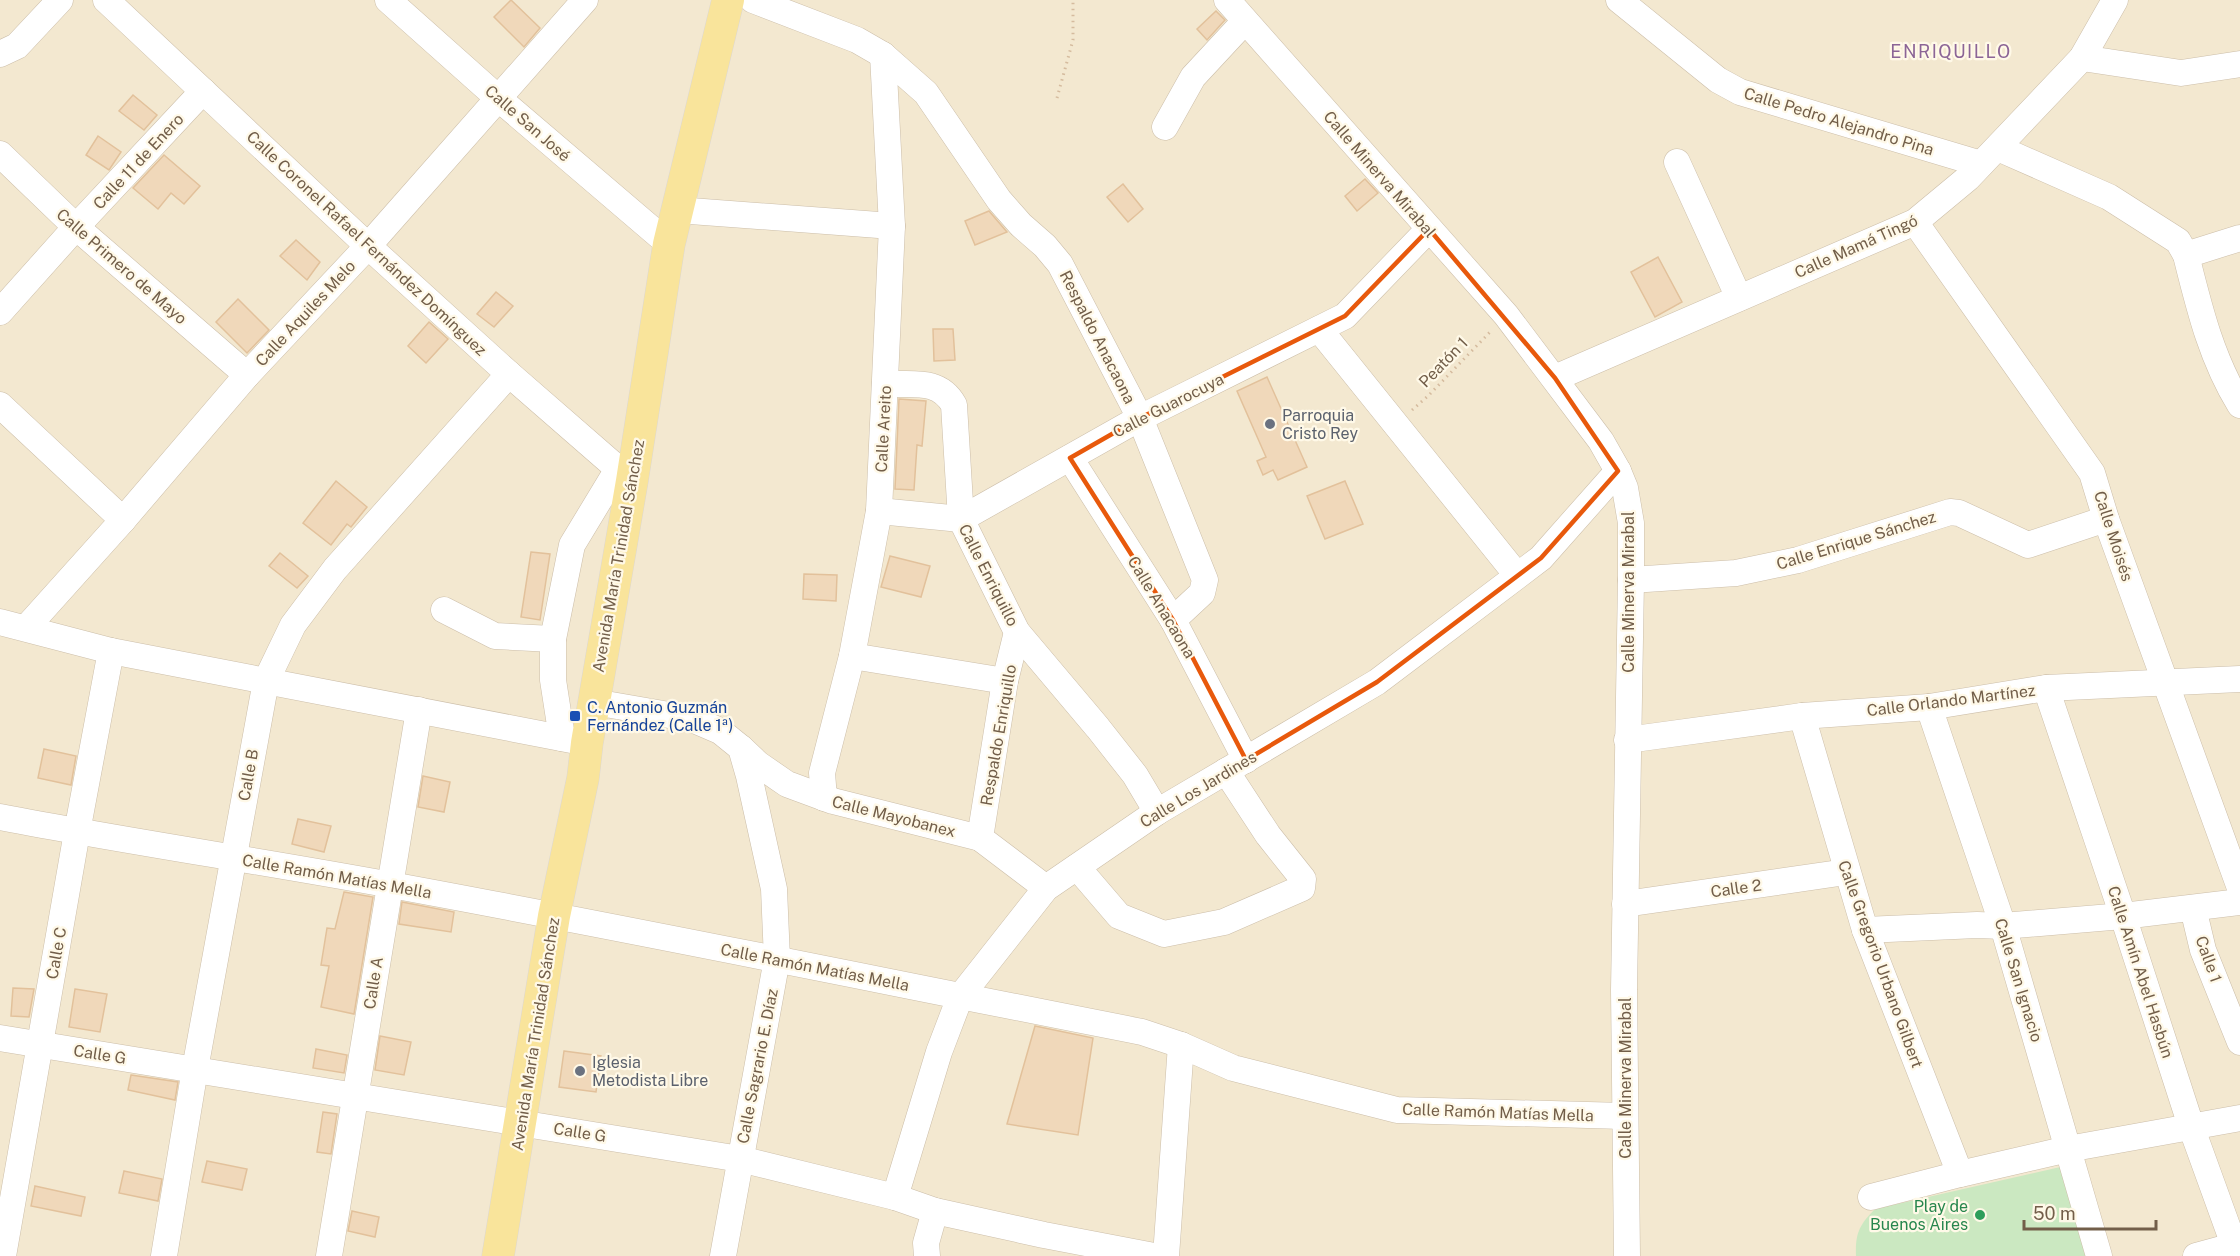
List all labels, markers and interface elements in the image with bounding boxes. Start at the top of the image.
district label: ENRIQUILLO [1890,41,2012,62]
street label: Calle San José [481,81,574,166]
street label: Calle Pedro Alejandro Pina [1742,84,1936,159]
street label: Calle Minerva Mirabal [1319,107,1440,242]
street label: Calle 11 de Enero [89,110,188,213]
street label: Calle Coronel Rafael Fernández Domínguez [243,127,491,360]
street label: Calle Primero de Mayo [53,205,191,328]
street label: Calle Mamá Tingó [1792,211,1921,282]
street label: Calle Aquiles Melo [251,256,359,370]
street label: Respaldo Anacaona [1056,268,1139,407]
street label: Peatón 1 [1415,333,1472,391]
street label: Calle Guarocuya [1110,369,1227,442]
street label: Calle Areito [872,385,895,473]
place label: Parroquia Cristo Rey [1282,406,1358,443]
marker: Parroquia Cristo Rey [1263,417,1277,431]
street label: Avenida María Trinidad Sánchez [589,438,648,674]
street label: Calle Moisés [2090,489,2137,584]
street label: Calle Enrique Sánchez [1774,507,1938,574]
street label: Calle Minerva Mirabal [1619,511,1638,673]
street label: Calle Enriquillo [955,521,1022,629]
street label: Calle Anacaona [1124,553,1199,662]
street label: Respaldo Enriquillo [977,663,1020,807]
street label: Calle Orlando Martínez [1866,681,2037,720]
place label: C. Antonio Guzmán Fernández (Calle 1ª) [587,698,733,735]
marker: C. Antonio Guzmán Fernández (Calle 1ª) [568,709,582,723]
street label: Calle Los Jardines [1136,747,1260,832]
street label: Calle B [235,748,262,803]
street label: Calle Mayobanex [830,792,958,841]
street label: Calle Ramón Matías Mella [241,850,433,903]
street label: Calle Gregorio Urbano Gilbert [1834,858,1927,1071]
street label: Calle 2 [1709,876,1763,901]
street label: Calle Amín Abel Hasbún [2104,884,2177,1061]
street label: Avenida María Trinidad Sánchez [508,916,563,1152]
street label: Calle San Ignacio [1991,916,2046,1044]
street label: Calle C [43,926,70,981]
street label: Calle 1 [2191,933,2226,985]
street label: Calle Ramón Matías Mella [719,940,911,995]
street label: Calle A [360,955,387,1011]
street label: Calle Sagrario E. Díaz [733,987,782,1145]
street label: Calle Minerva Mirabal [1616,997,1635,1159]
street label: Calle G [72,1041,128,1068]
place label: Iglesia Metodista Libre [592,1053,708,1090]
marker: Iglesia Metodista Libre [573,1064,587,1078]
street label: Calle Ramón Matías Mella [1402,1100,1594,1125]
street label: Calle G [552,1119,608,1146]
scale bar [2024,1193,2156,1231]
place label: Play de Buenos Aires [1870,1197,1968,1234]
text: 50 m [2033,1203,2076,1224]
marker: Play de Buenos Aires [1973,1208,1987,1222]

